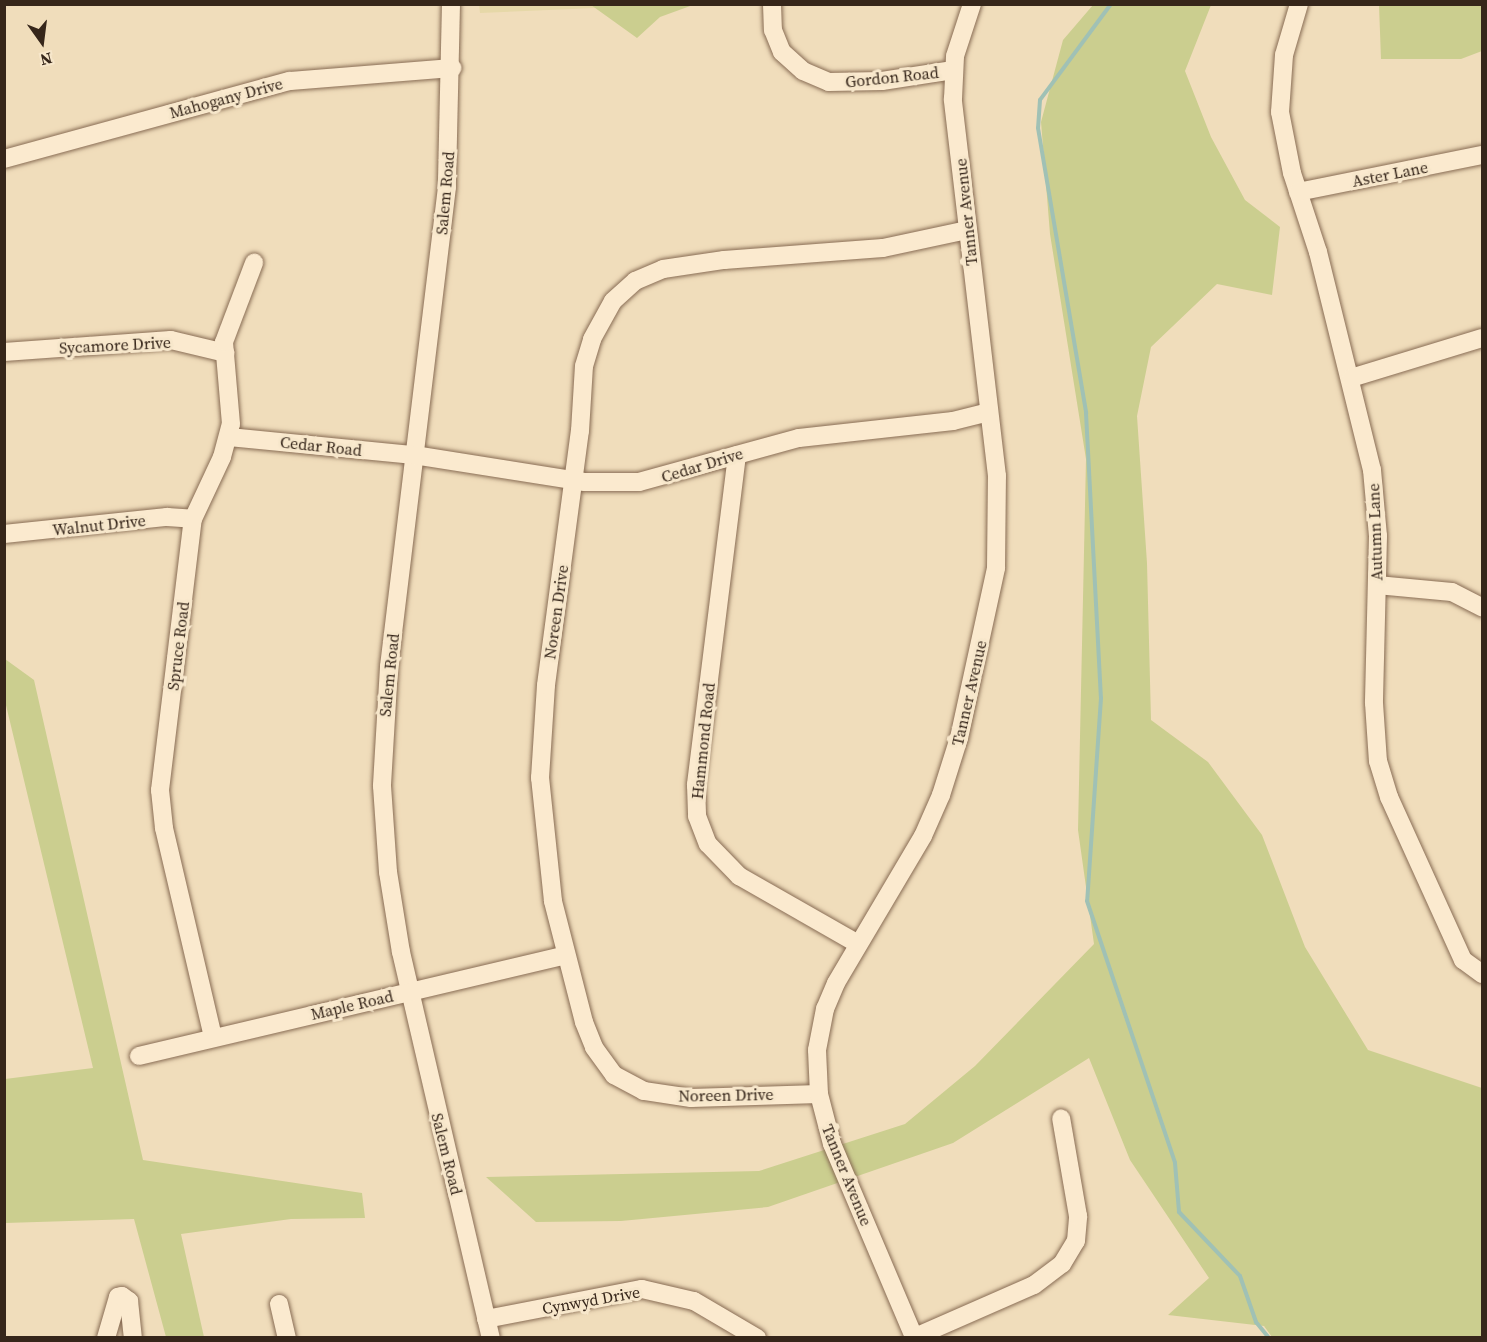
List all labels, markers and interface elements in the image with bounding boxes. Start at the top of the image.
north arrow [12,12,72,72]
text: N [38,47,55,72]
street label: Gordon Road [844,63,940,91]
street label: Mahogany Drive [167,74,285,122]
street label: Salem Road [432,150,458,236]
street label: Tanner Avenue [951,157,981,267]
street label: Aster Lane [1350,157,1430,191]
street label: Sycamore Drive [59,332,171,358]
street label: Cedar Road [279,432,363,460]
street label: Cedar Drive [659,443,745,487]
street label: Autumn Lane [1364,483,1386,581]
street label: Walnut Drive [51,511,147,539]
street label: Noreen Drive [540,563,572,661]
street label: Spruce Road [163,601,193,691]
street label: Salem Road [375,632,403,718]
street label: Tanner Avenue [948,638,990,748]
street label: Hammond Road [687,682,719,800]
street label: Maple Road [309,986,395,1024]
street label: Noreen Drive [678,1085,774,1105]
street label: Salem Road [428,1111,466,1197]
street label: Tanner Avenue [818,1121,876,1229]
street label: Cynwyd Drive [541,1282,641,1318]

